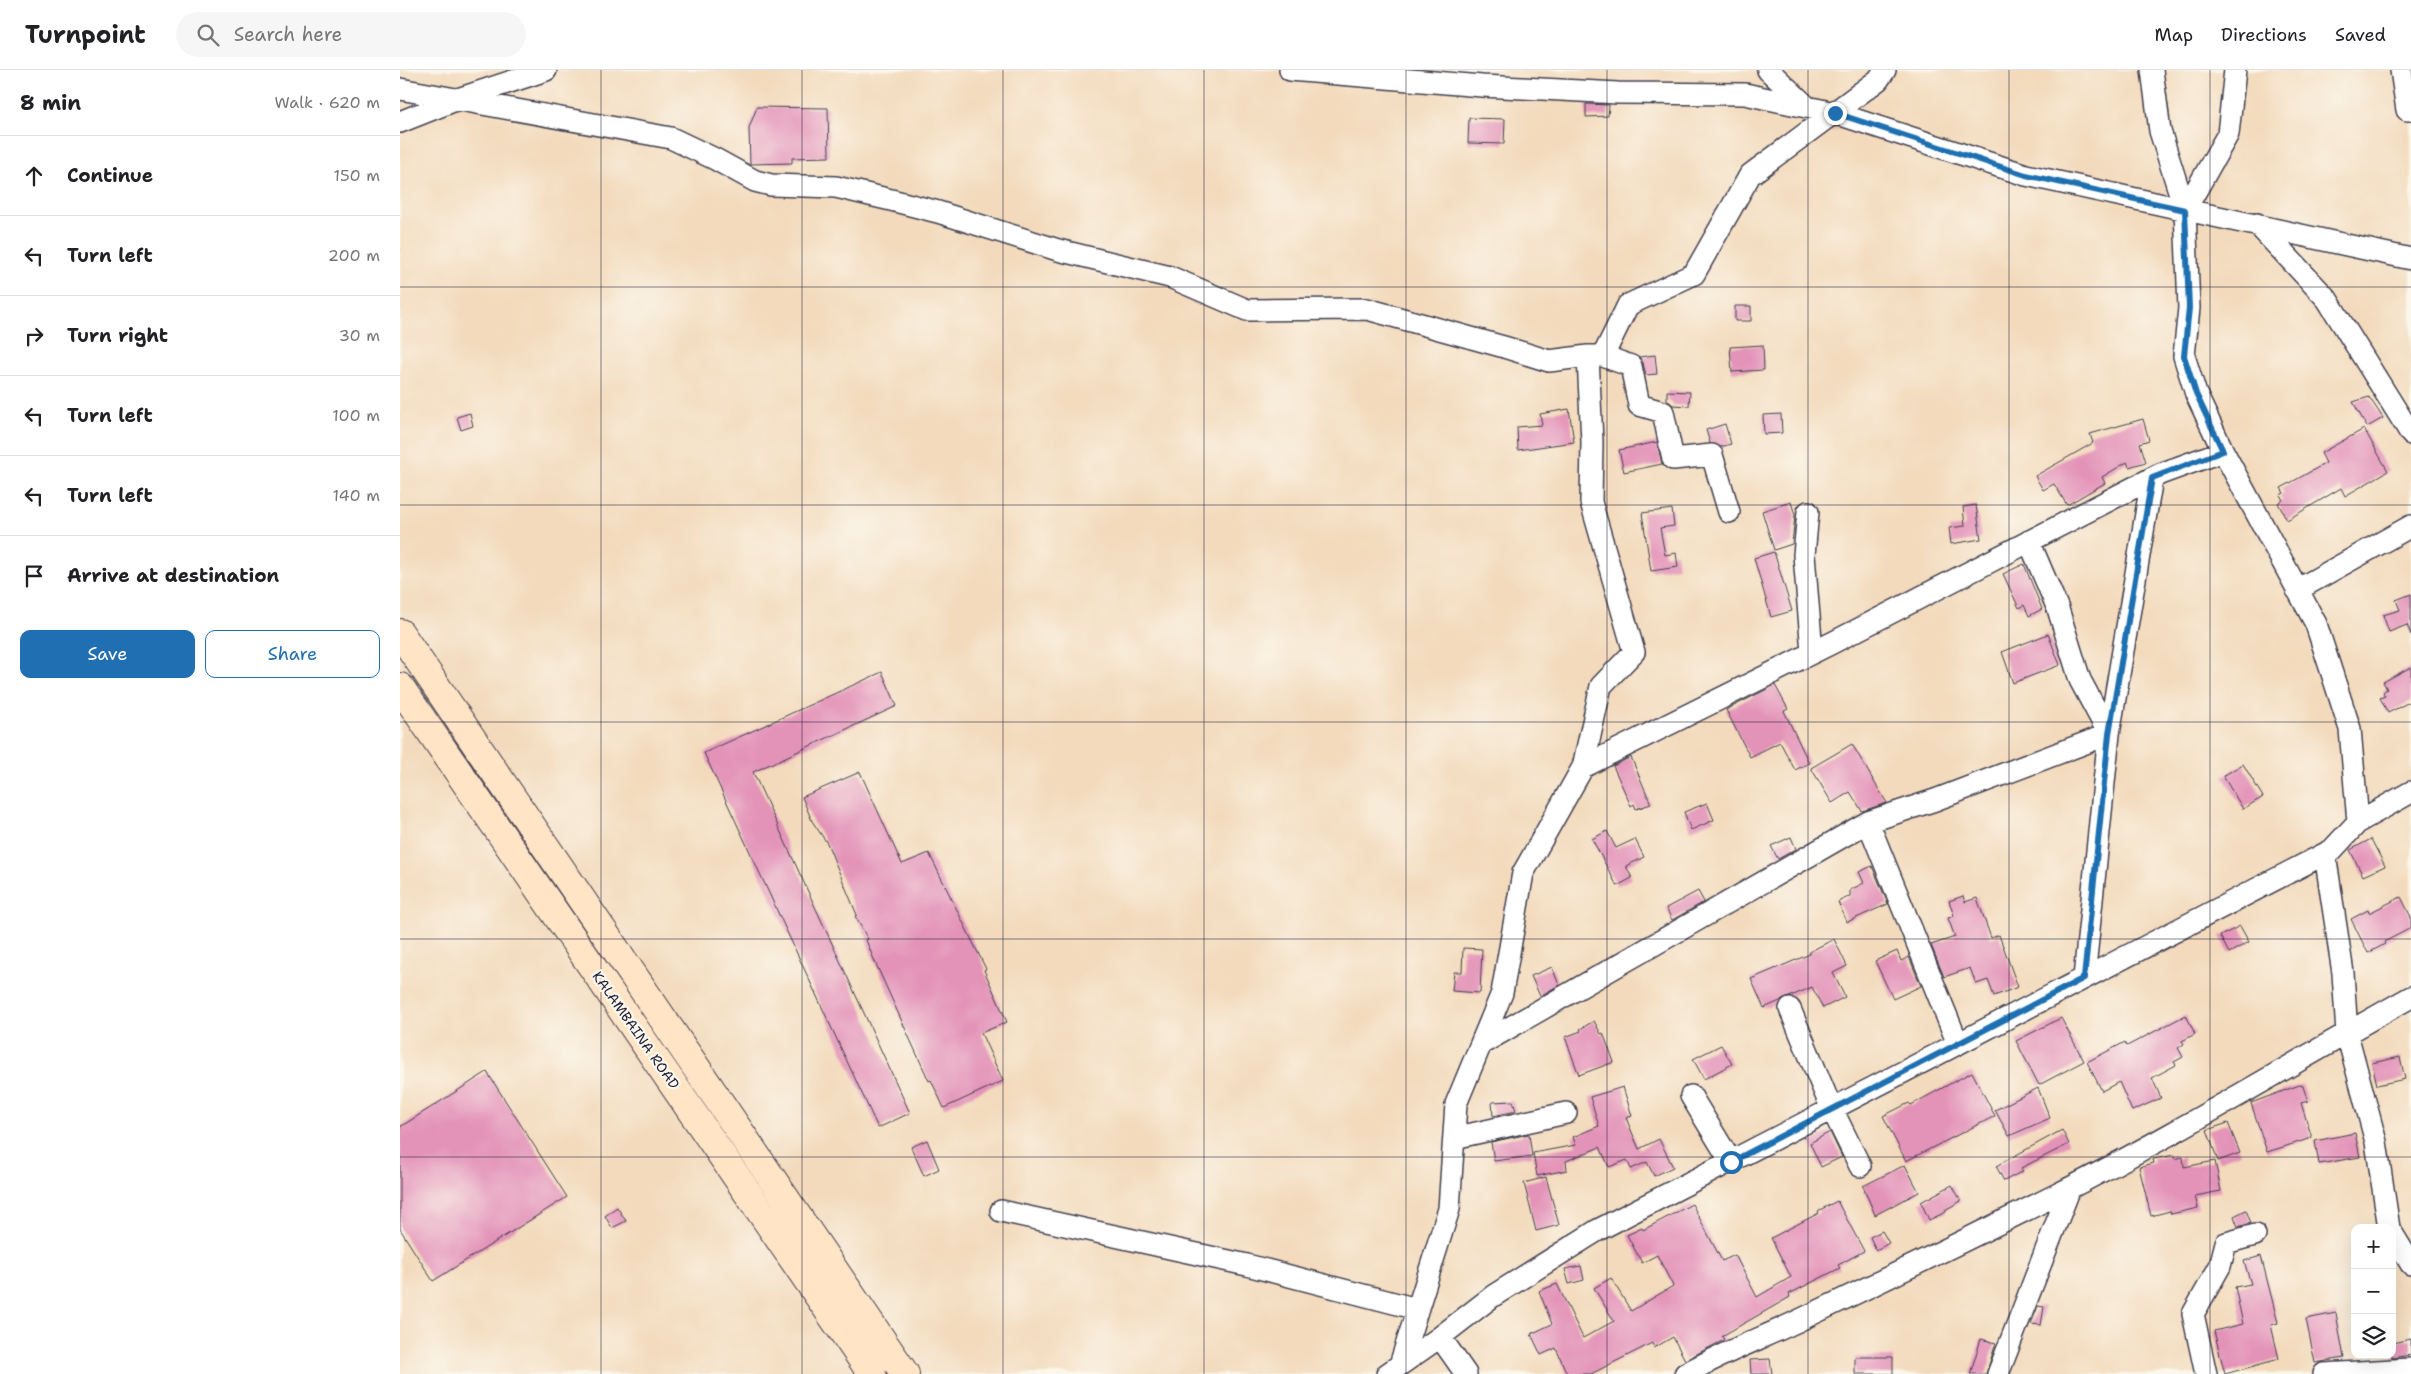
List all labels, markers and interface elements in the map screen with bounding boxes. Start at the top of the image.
search box [176,12,526,57]
text: Turnpoint [25,19,146,51]
icon: search [194,21,222,49]
text: Search here [234,22,342,47]
text: Map [2155,23,2193,47]
text: Directions [2221,23,2307,47]
text: Saved [2335,23,2386,47]
text: 8 min [20,89,81,117]
text: Walk · 620 m [275,92,380,113]
route end [1824,102,1847,125]
icon: ahead [20,162,48,190]
text: Continue [67,163,153,188]
text: 150 m [333,165,380,186]
icon: left [20,242,48,270]
text: Turn left [67,243,153,268]
text: 200 m [328,245,380,266]
icon: right [20,322,48,350]
text: Turn right [67,323,168,348]
text: 30 m [339,325,380,346]
icon: left [20,402,48,430]
text: Turn left [67,403,153,428]
text: 100 m [332,405,380,426]
icon: left [20,482,48,510]
text: Turn left [67,483,153,508]
text: 140 m [333,485,380,506]
icon: arrive [20,562,48,590]
text: Arrive at destination [67,563,279,588]
button: Save [20,630,195,678]
button: Share [205,630,380,678]
street label: KALAMBAINA ROAD [589,968,683,1092]
route start [1720,1151,1743,1174]
map controls [2351,1224,2396,1359]
button: + [2351,1224,2396,1269]
button: − [2351,1269,2396,1314]
button: layers [2351,1314,2396,1359]

